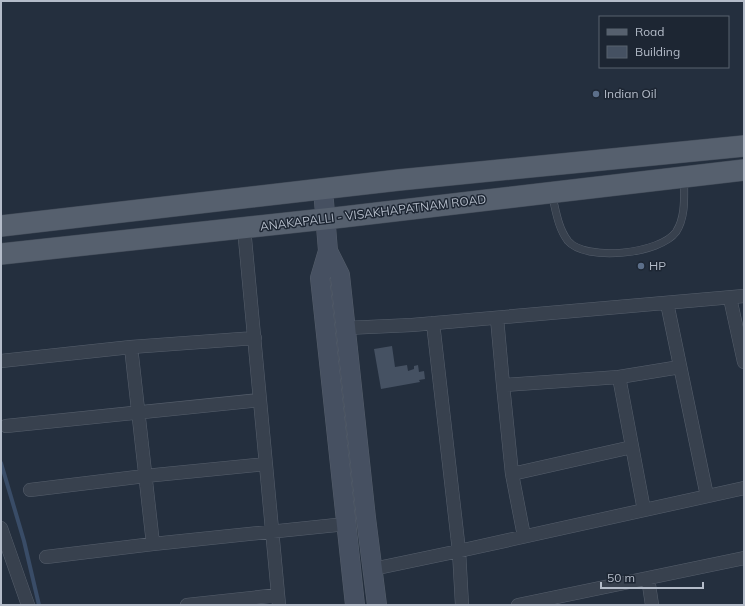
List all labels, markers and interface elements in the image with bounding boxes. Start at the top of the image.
legend [599,16,729,68]
text: Road [635,24,664,39]
text: Building [635,44,680,59]
place label: Indian Oil [604,86,657,101]
marker: Indian Oil [591,89,601,99]
street label: ANAKAPALLI - VISAKHAPATNAM ROAD [259,191,487,234]
place label: HP [649,258,666,273]
marker: HP [636,261,646,271]
scale bar [601,564,703,590]
text: 50 m [607,570,635,585]

